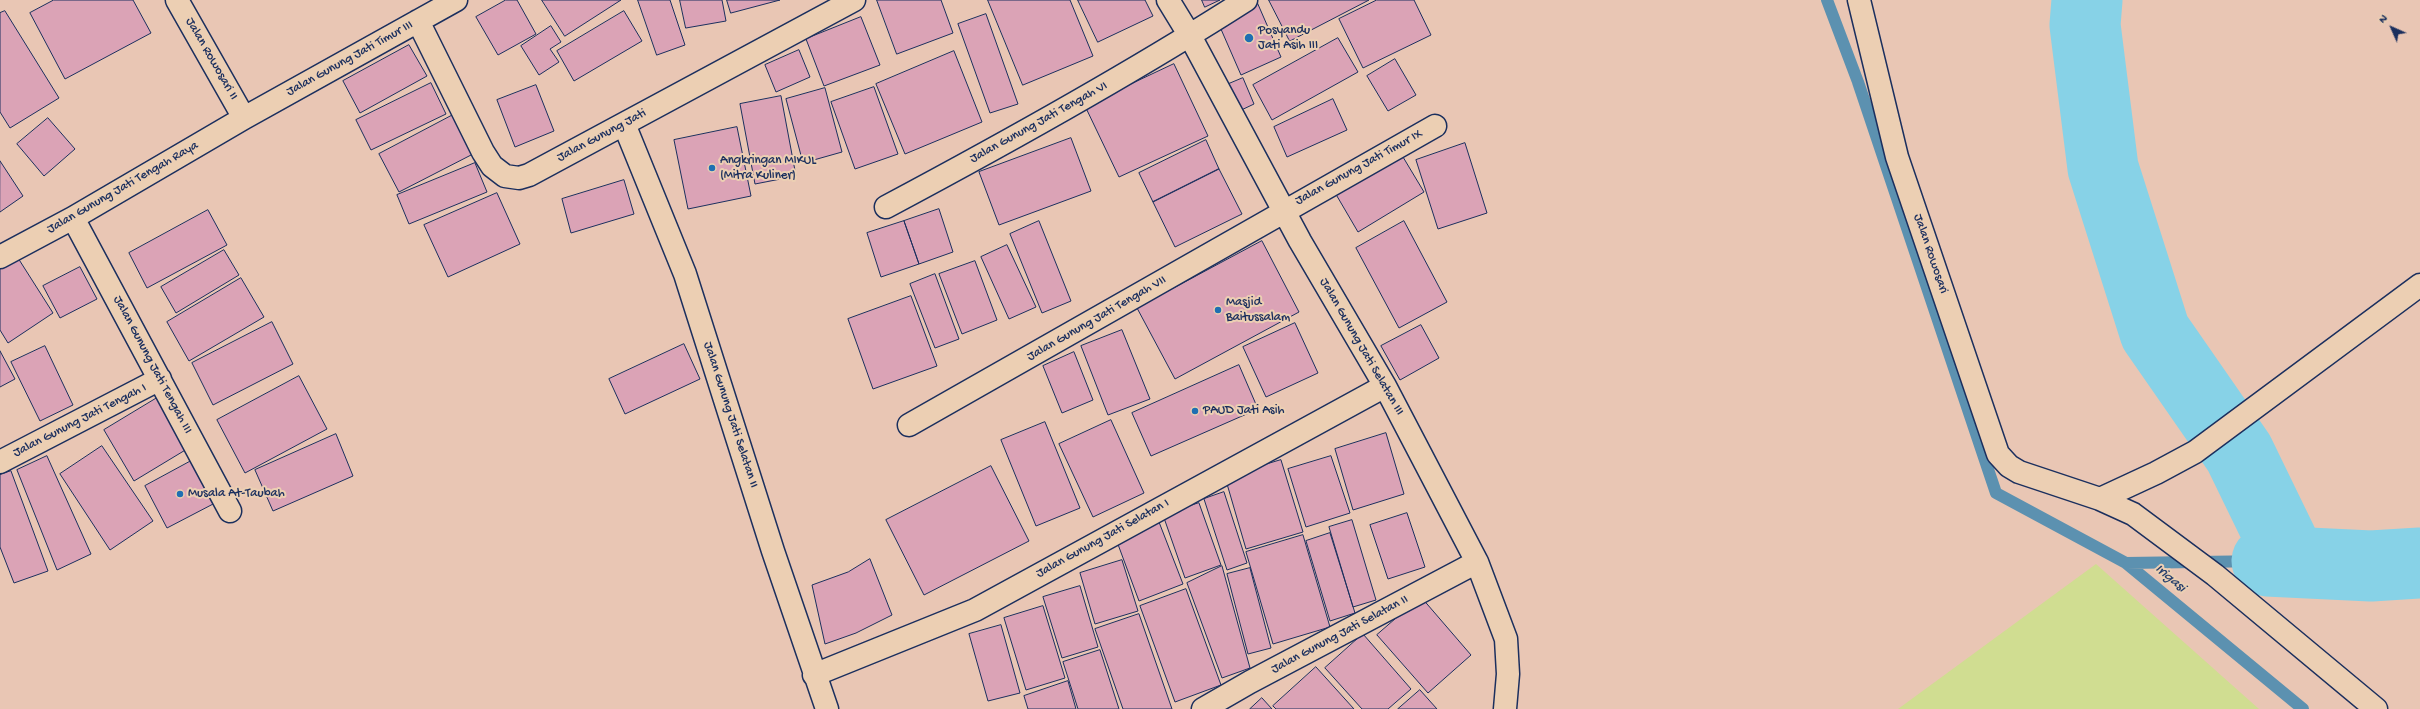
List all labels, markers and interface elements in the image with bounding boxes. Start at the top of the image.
north arrow [2372,8,2412,48]
text: N [2377,13,2390,26]
street label: Jalan Rowosari II [181,15,241,103]
street label: Jalan Gunung Jati Timur III [284,18,416,100]
place label: Posyandu Jati Asih III [1258,23,1318,54]
marker: Posyandu Jati Asih III [1243,32,1255,44]
street label: Jalan Gunung Jati Tengah VI [967,79,1111,167]
street label: Jalan Gunung Jati [555,106,649,166]
street label: Jalan Gunung Jati Timur IX [1293,127,1425,209]
street label: Jalan Gunung Jati Tengah Raya [45,138,201,238]
place label: Angkringan MIKUL (Mitra Kuliner) [720,153,816,184]
marker: Angkringan MIKUL (Mitra Kuliner) [707,163,717,173]
street label: Jalan Rowosari [1909,212,1951,296]
street label: Jalan Gunung Jati Tengah VII [1025,273,1169,365]
street label: Jalan Gunung Jati Selatan III [1315,276,1407,418]
street label: Jalan Gunung Jati Tengah III [109,293,195,437]
place label: Masjid Baitussalam [1226,295,1290,326]
marker: Masjid Baitussalam [1213,305,1223,315]
street label: Jalan Gunung Jati Selatan II [699,340,761,490]
street label: Jalan Gunung Jati Tengah I [11,381,149,461]
place label: PAUD Jati Asih [1203,403,1284,419]
marker: PAUD Jati Asih [1190,406,1200,416]
place label: Musala At-Taubah [188,486,285,502]
marker: Musala At-Taubah [175,489,185,499]
street label: Jalan Gunung Jati Selatan I [1034,496,1172,582]
water label: Irigasi [2151,561,2189,597]
street label: Jalan Gunung Jati Selatan II [1269,592,1411,678]

